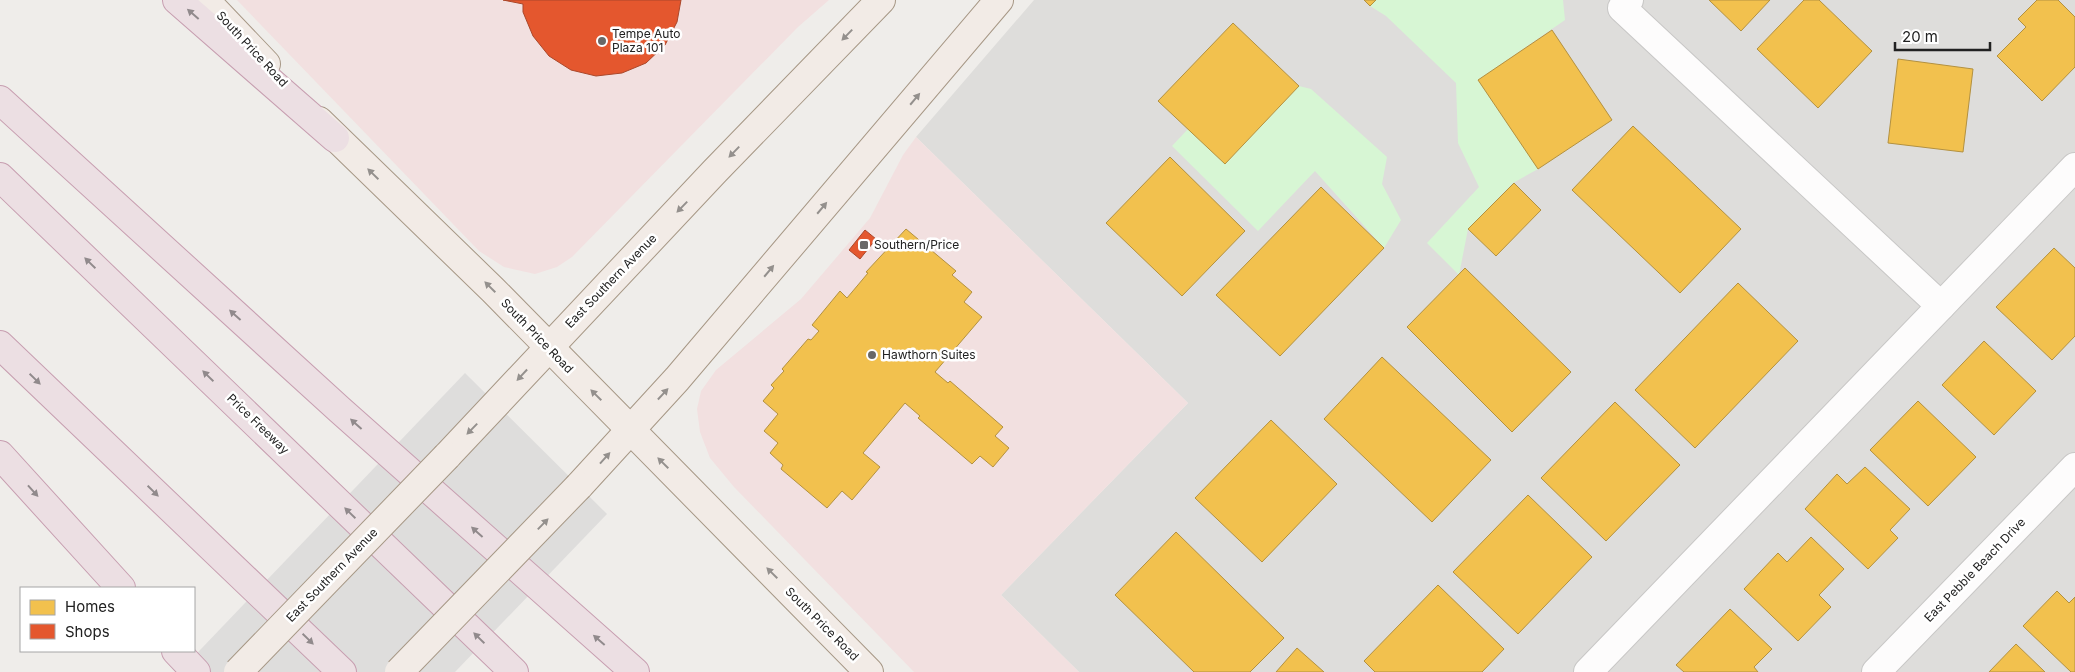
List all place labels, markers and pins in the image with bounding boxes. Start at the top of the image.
place label: Tempe Auto Plaza 101 [612,26,680,55]
marker: Tempe Auto Plaza 101 [596,35,608,47]
place label: Southern/Price [874,237,959,252]
marker: Southern/Price [858,239,870,251]
place label: Hawthorn Suites [882,347,976,362]
marker: Hawthorn Suites [866,349,878,361]

